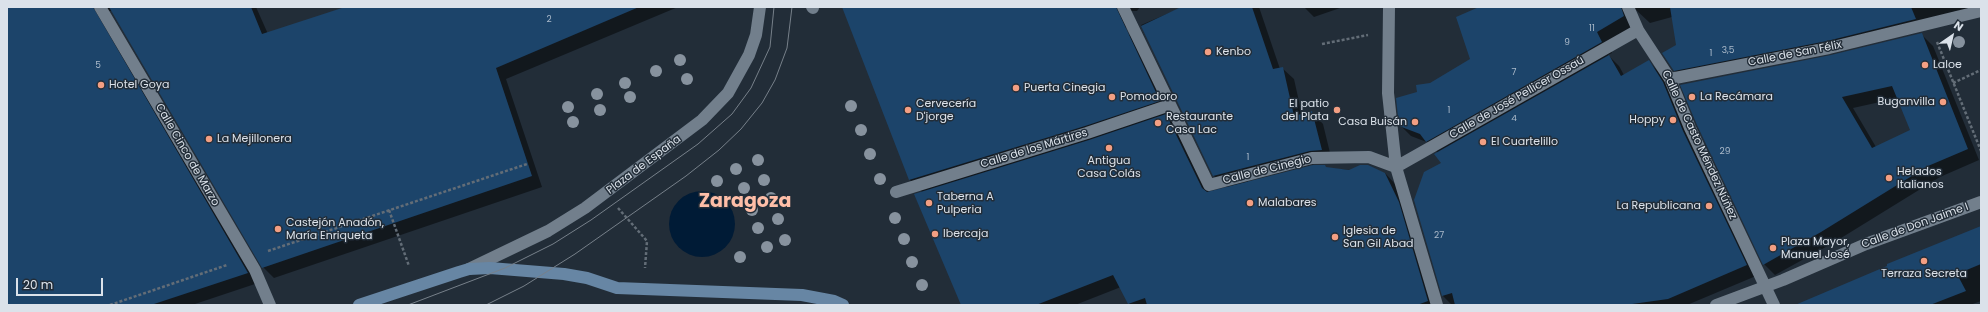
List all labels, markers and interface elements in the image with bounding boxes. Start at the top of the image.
house number: 2 [546,15,552,25]
north arrow [1932,16,1972,56]
text: N [1951,17,1967,35]
house number: 11 [1589,24,1595,34]
house number: 9 [1564,38,1570,48]
street label: Calle de San Félix [1747,38,1843,70]
place label: Kenbo [1216,45,1251,59]
house number: 3,5 [1722,46,1734,56]
marker: Kenbo [1203,47,1213,57]
house number: 1 [1710,49,1712,59]
street label: Calle de José Pellicer Ossaú [1447,54,1587,142]
place label: Laloe [1933,58,1962,72]
marker: Laloe [1920,60,1930,70]
house number: 5 [95,61,101,71]
house number: 7 [1512,68,1516,78]
street label: Calle de Casto Méndez Núñez [1659,68,1739,222]
place label: Hotel Goya [109,78,169,92]
marker: Hotel Goya [96,80,106,90]
place label: Puerta Cinegia [1024,81,1105,95]
marker: Puerta Cinegia [1011,83,1021,93]
place label: Pomodoro [1120,90,1177,104]
place label: La Recámara [1700,90,1773,104]
marker: Pomodoro [1107,92,1117,102]
marker: La Recámara [1687,92,1697,102]
place label: Buganvilla [1878,95,1935,109]
place label: Cervecería D'jorge [916,97,976,123]
place label: El patio del Plata [1281,97,1329,123]
marker: Buganvilla [1938,97,1948,107]
street label: Calle Cinco de Marzo [152,101,222,209]
marker: Cervecería D'jorge [903,105,913,115]
marker: El patio del Plata [1332,105,1342,115]
house number: 1 [1448,106,1450,116]
place label: Restaurante Casa Lac [1166,110,1233,136]
place label: Hoppy [1629,113,1665,127]
house number: 4 [1511,114,1517,124]
place label: Casa Buisán [1338,115,1407,129]
marker: Hoppy [1668,115,1678,125]
marker: Casa Buisán [1410,117,1420,127]
marker: Restaurante Casa Lac [1153,118,1163,128]
street label: Calle de los Mártires [979,126,1089,172]
place label: La Mejillonera [217,132,292,146]
street label: Plaza de España [604,133,684,197]
marker: La Mejillonera [204,134,214,144]
place label: El Cuartelillo [1491,135,1558,149]
marker: El Cuartelillo [1478,137,1488,147]
marker: Antigua Casa Colás [1104,143,1114,153]
house number: 29 [1720,147,1730,157]
street label: Calle de Cinegio [1221,153,1313,187]
house number: 1 [1247,153,1249,163]
place label: Antigua Casa Colás [1077,154,1141,180]
place label: Helados Italianos [1897,165,1944,191]
marker: Helados Italianos [1884,173,1894,183]
place label: Taberna A Pulperia [937,190,994,216]
district label: Zaragoza [699,191,791,213]
place label: Malabares [1258,196,1317,210]
marker: Taberna A Pulperia [924,198,934,208]
marker: Malabares [1245,198,1255,208]
place label: La Republicana [1616,199,1701,213]
street label: Calle de Don Jaime I [1860,200,1970,252]
marker: La Republicana [1704,201,1714,211]
place label: Castejón Anadón, María Enriqueta [286,216,384,242]
marker: Castejón Anadón, María Enriqueta [273,224,283,234]
place label: Iglesia de San Gil Abad [1343,224,1413,250]
place label: Ibercaja [943,227,988,241]
marker: Ibercaja [930,229,940,239]
house number: 27 [1434,231,1444,241]
marker: Iglesia de San Gil Abad [1330,232,1340,242]
place label: Plaza Mayor, Manuel José [1781,235,1850,261]
marker: Plaza Mayor, Manuel José [1768,243,1778,253]
marker: Terraza Secreta [1919,256,1929,266]
place label: Terraza Secreta [1881,267,1967,281]
scale bar [18,270,105,296]
text: 20 m [23,276,53,293]

